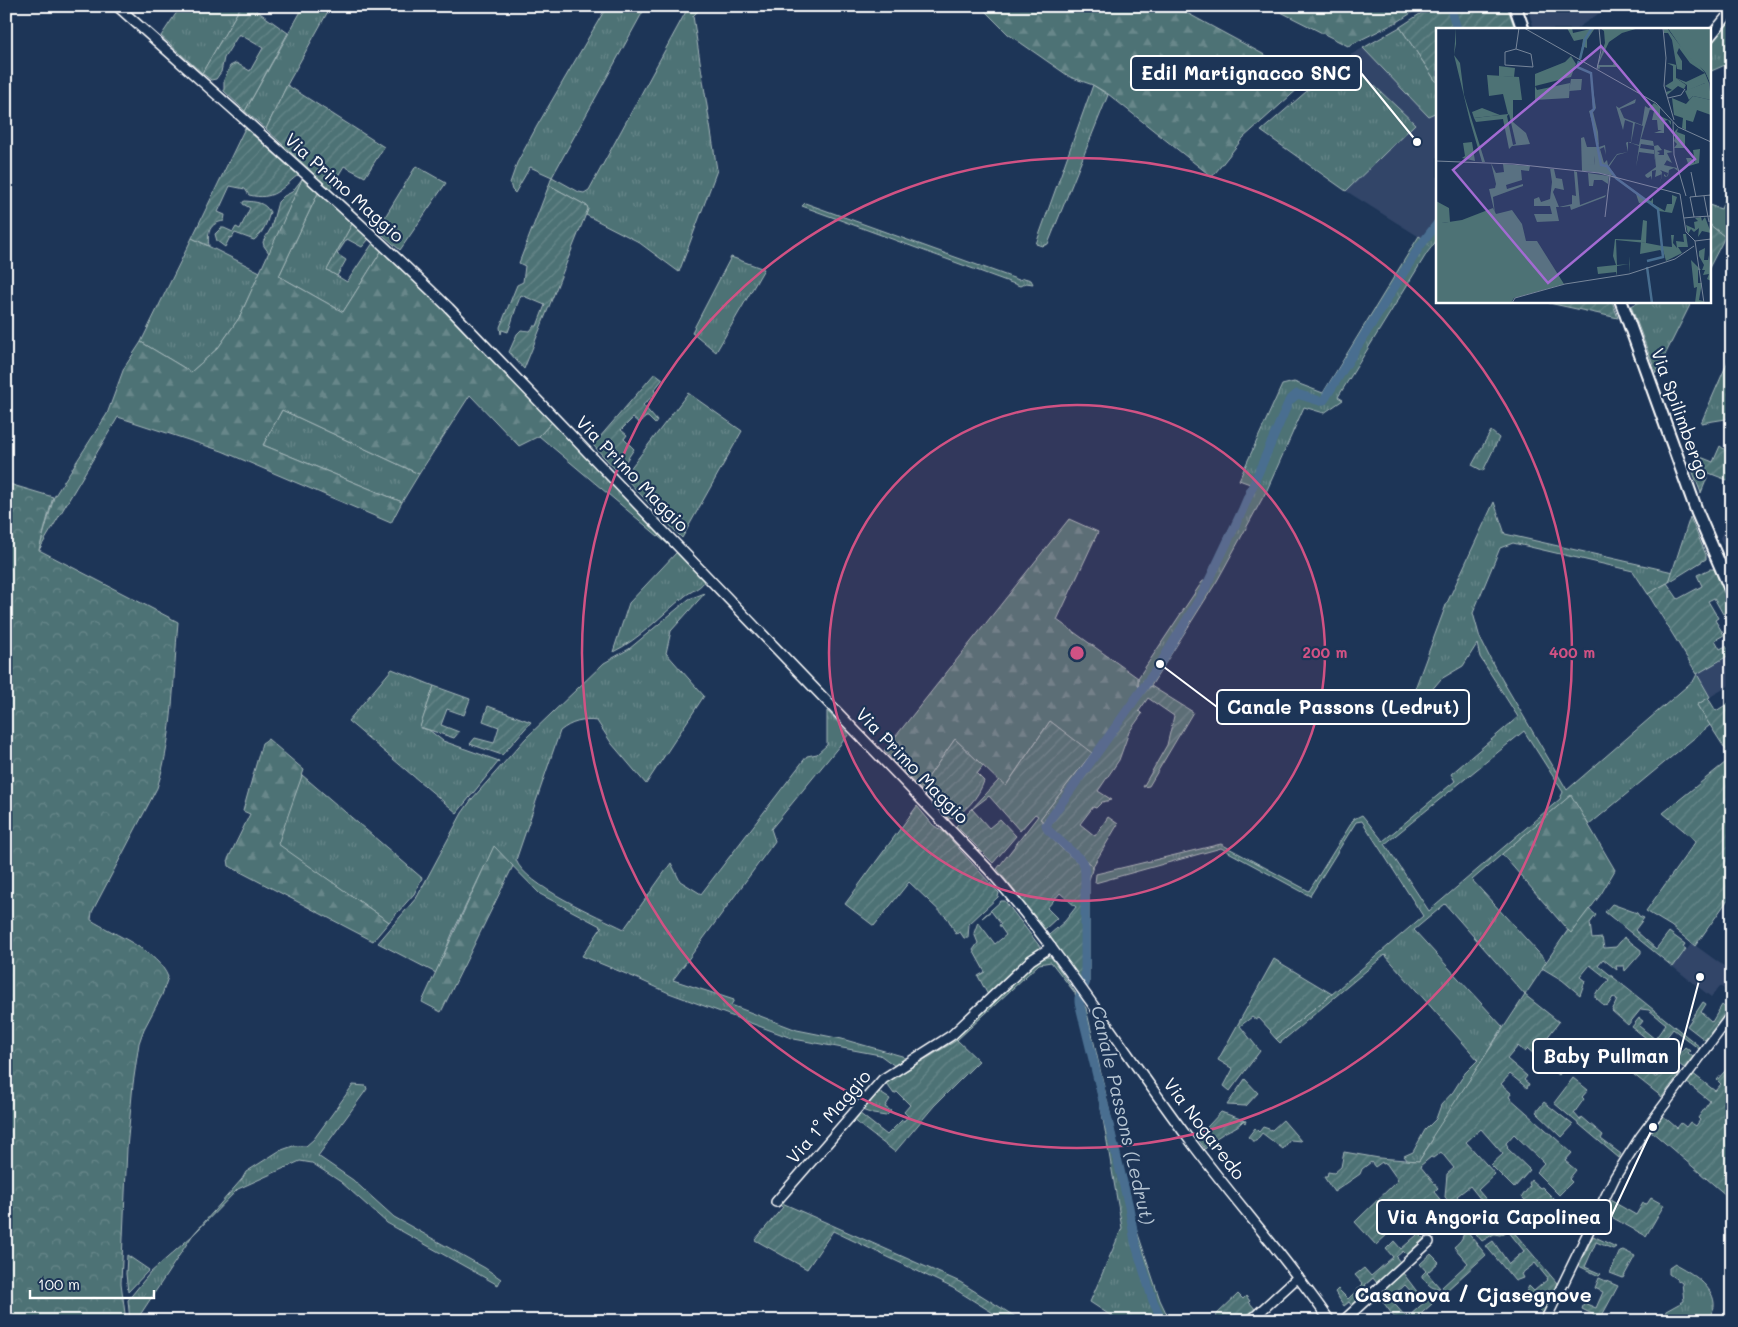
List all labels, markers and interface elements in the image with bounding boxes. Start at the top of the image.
inset map [1436,28,1710,302]
callout: Edil Martignacco SNC [1131,56,1361,90]
text: Edil Martignacco SNC [1141,60,1351,85]
street label: Via Primo Maggio [280,127,410,248]
street label: Via Spilimbergo [1646,345,1716,483]
street label: Via Primo Maggio [571,410,695,537]
text: 200 m [1303,642,1348,662]
text: 400 m [1549,642,1595,662]
centre of rings [1068,644,1086,662]
callout: Canale Passons (Ledrut) [1217,690,1469,724]
text: Canale Passons (Ledrut) [1227,694,1459,719]
street label: Via Primo Maggio [851,702,975,829]
water label: Canale Passons (Ledrut) [1086,1003,1161,1227]
callout: Baby Pullman [1533,1039,1679,1073]
text: Baby Pullman [1543,1043,1669,1068]
street label: Via 1° Maggio [781,1064,876,1169]
street label: Via Nogaredo [1159,1072,1251,1185]
callout: Via Angoria Capolinea [1377,1200,1611,1234]
text: Via Angoria Capolinea [1387,1204,1601,1229]
scale bar [30,1267,154,1299]
text: 100 m [38,1274,80,1294]
district label: Casanova / Cjasegnove [1354,1281,1592,1307]

